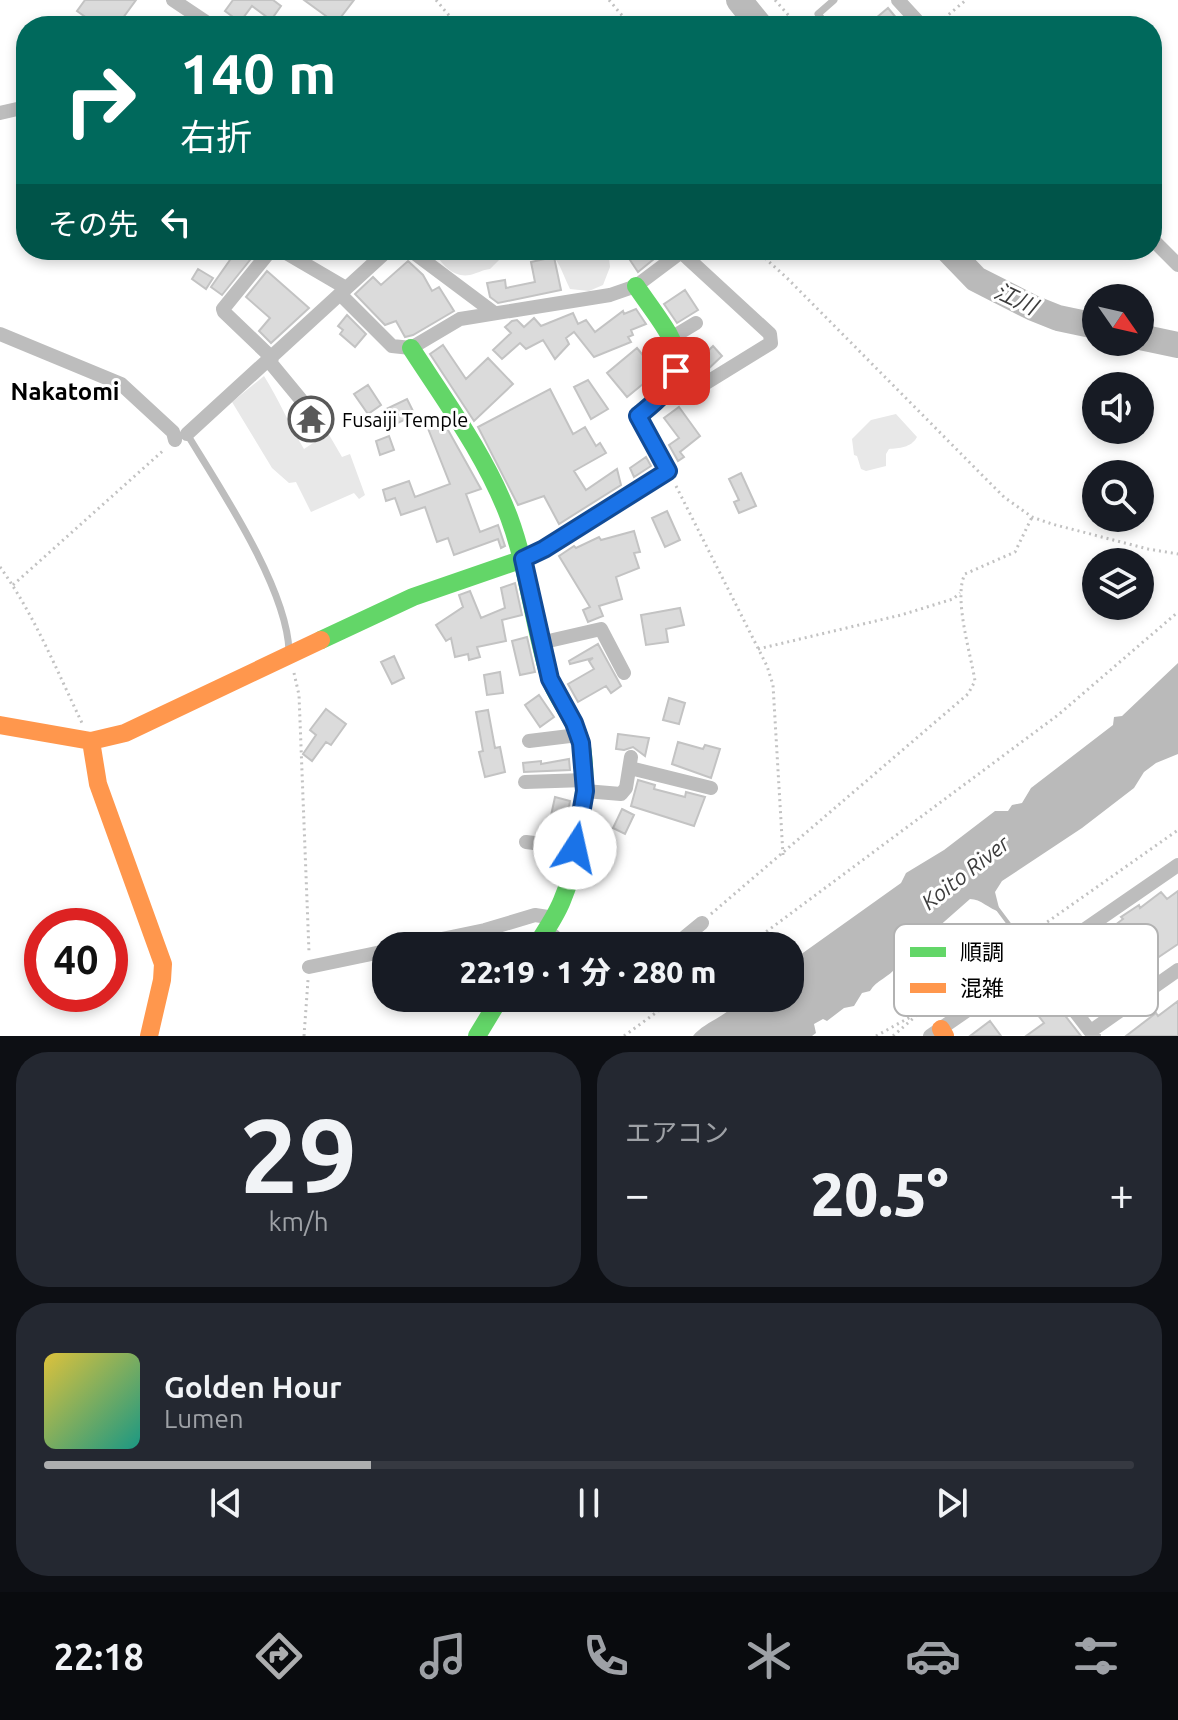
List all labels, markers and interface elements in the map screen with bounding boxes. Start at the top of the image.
text: 140 m [180,42,336,105]
icon: right [48,48,152,152]
text: 右折 [180,116,252,157]
icon: left [154,200,198,244]
text: その先 [48,207,138,241]
water label: 江川 [991,277,1043,319]
north arrow [1082,284,1154,356]
map controls [1082,284,1154,620]
pin [642,337,710,405]
icon: arrive [654,349,698,393]
button: sound [1082,372,1154,444]
district label: Nakatomi [10,378,120,405]
temple icon: Fusaiji Temple [287,395,335,443]
place label: Fusaiji Temple [342,408,468,431]
button: search [1082,460,1154,532]
button: layers [1082,548,1154,620]
position arrow [533,806,617,890]
water label: Koito River [916,830,1014,914]
speed limit sign: 40 [24,908,128,1012]
legend [894,924,1158,1016]
text: 順調 [960,939,1004,964]
text: 22:19 · 1 分 · 280 m [460,955,716,989]
text: 混雑 [960,975,1004,1000]
text: 29 [240,1096,357,1213]
text: エアコン [625,1118,729,1147]
text: 20.5° [810,1160,949,1227]
text: − [625,1169,650,1218]
text: + [1109,1169,1134,1218]
text: km/h [268,1207,329,1236]
text: Golden Hour [164,1370,342,1404]
text: Lumen [164,1404,244,1433]
icon: previous [204,1481,248,1525]
icon: pause [567,1481,611,1525]
icon: next [930,1481,974,1525]
icon: directions [251,1628,307,1684]
icon: music [415,1628,471,1684]
icon: phone [578,1628,634,1684]
icon: climate [741,1628,797,1684]
icon: car [905,1628,961,1684]
icon: filters [1068,1628,1124,1684]
text: 22:18 [54,1636,144,1677]

